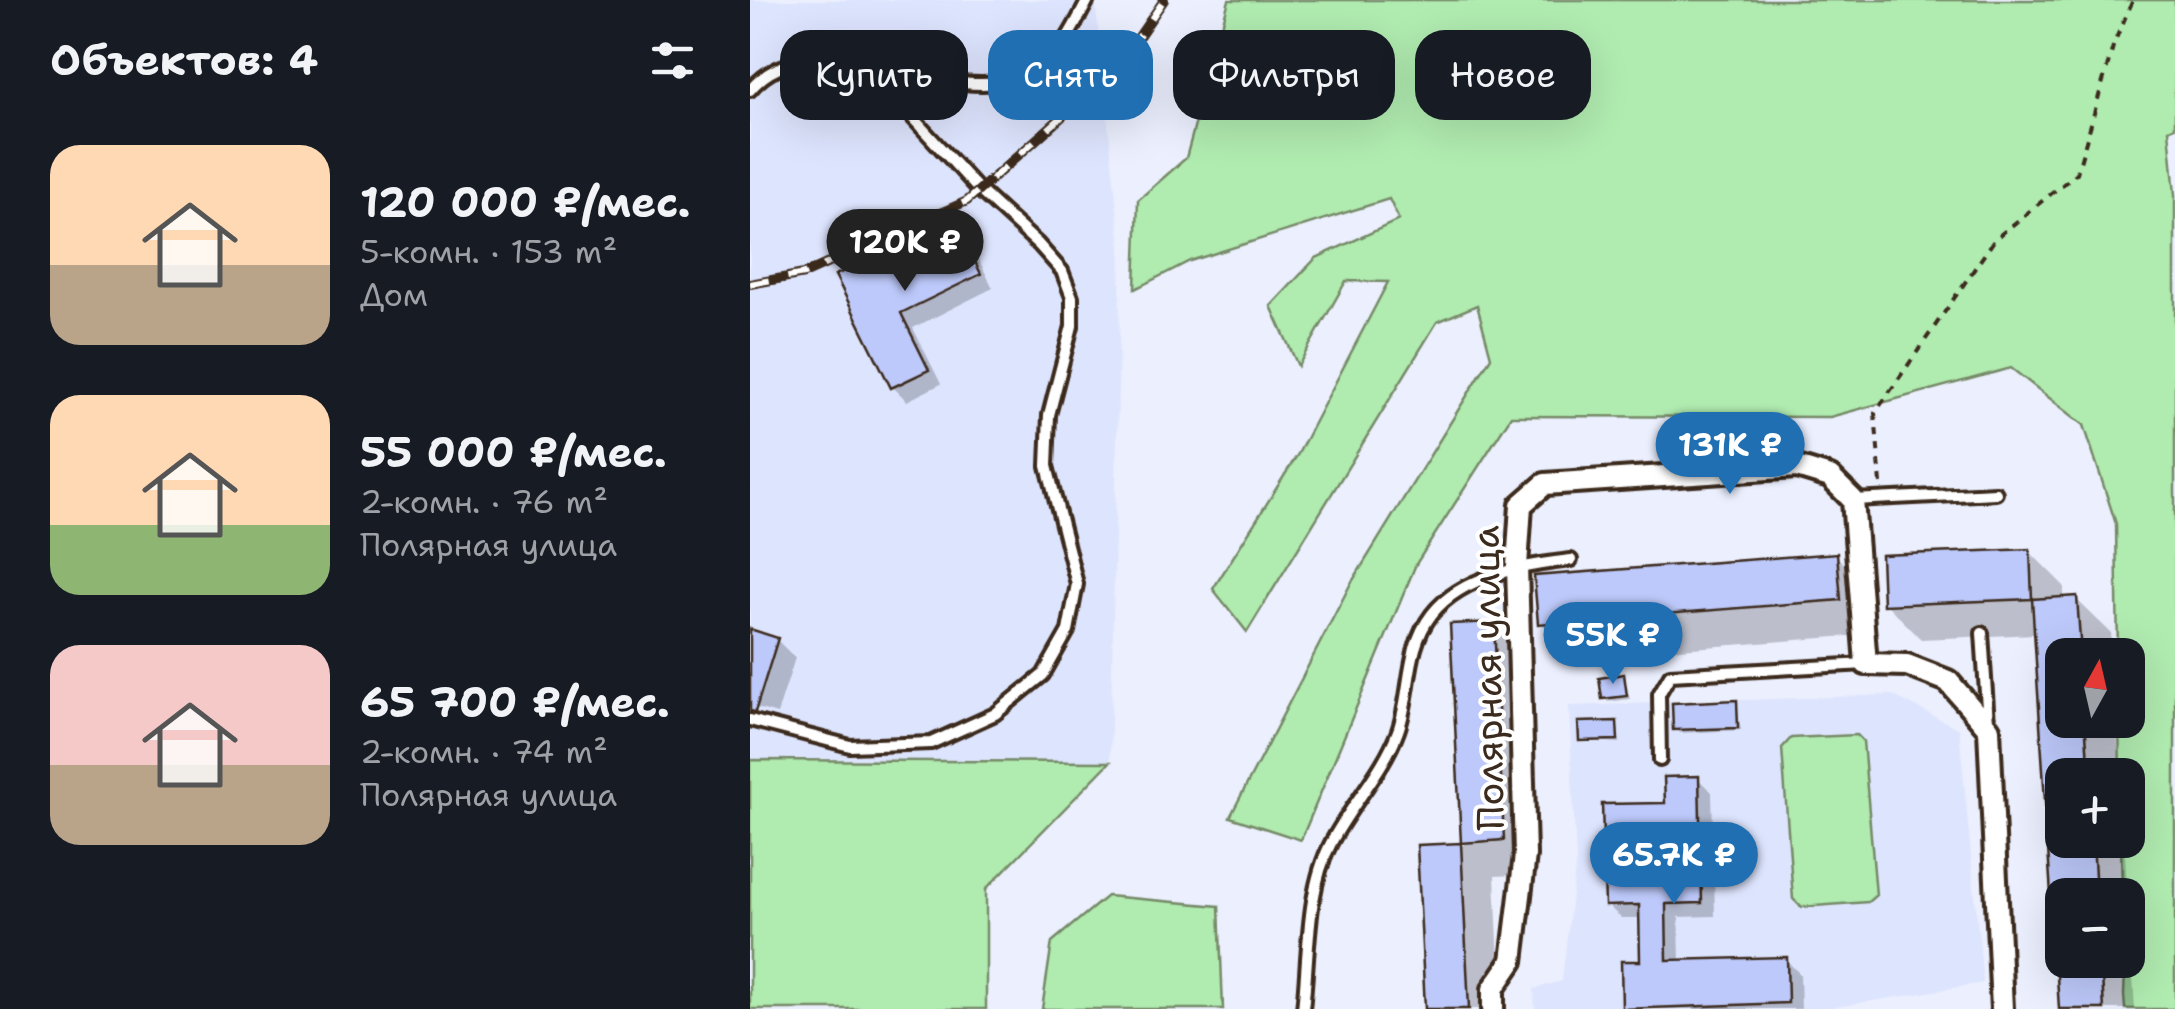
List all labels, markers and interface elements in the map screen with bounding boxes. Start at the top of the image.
chip: Купить [780,30,968,120]
chip: Снять [988,30,1153,120]
chip: Фильтры [1173,30,1395,120]
chip: Новое [1415,30,1591,120]
text: Объектов: 4 [50,32,318,88]
icon: filters [645,33,700,88]
text: 120 000 ₽/мес. [360,174,691,230]
icon: home [130,185,250,305]
pin: 120K ₽ [824,209,986,294]
text: 120K ₽ [849,220,961,263]
text: 5-комн. · 153 m² [360,230,617,273]
text: Дом [360,273,428,316]
pin: 131K ₽ [1649,412,1811,497]
text: 131K ₽ [1678,423,1782,466]
text: 55 000 ₽/мес. [360,424,667,480]
icon: home [130,435,250,555]
text: 2-комн. · 76 m² [360,480,608,523]
text: Полярная улица [360,523,617,566]
street label: Полярная улица [1459,525,1516,831]
pin: 55K ₽ [1543,602,1683,687]
text: 55K ₽ [1566,613,1660,656]
north arrow [2045,638,2145,738]
map controls [2045,638,2145,978]
text: 65 700 ₽/мес. [360,674,670,730]
icon: home [130,685,250,805]
text: 2-комн. · 74 m² [360,730,608,773]
button: + [2045,758,2145,858]
text: Полярная улица [360,773,617,816]
pin: 65.7K ₽ [1582,822,1766,907]
text: 65.7K ₽ [1612,833,1736,876]
button: − [2045,878,2145,978]

